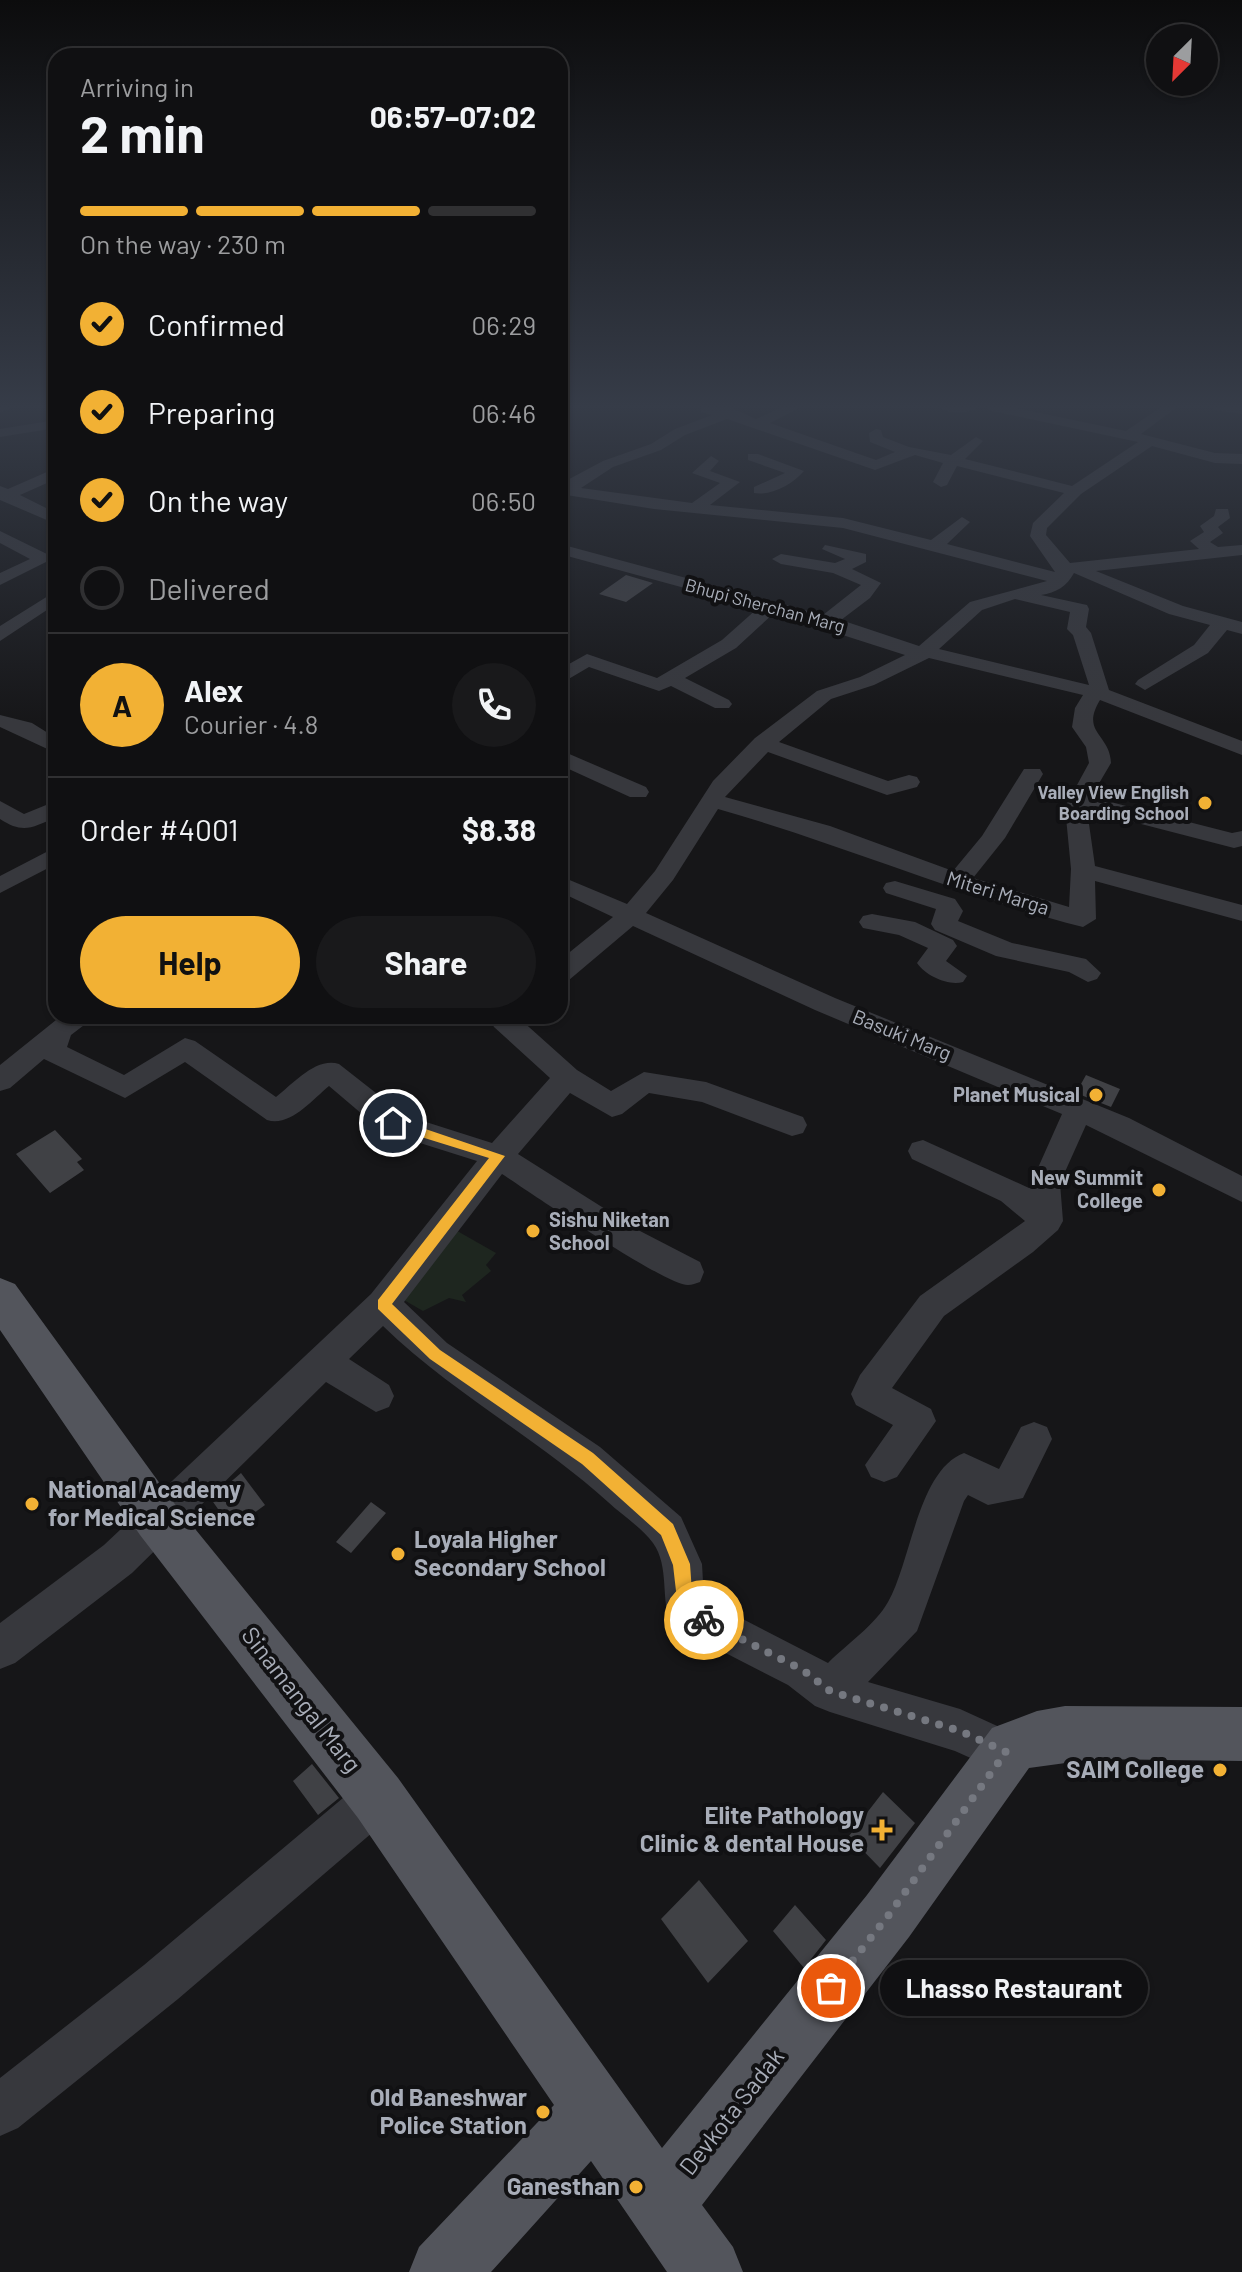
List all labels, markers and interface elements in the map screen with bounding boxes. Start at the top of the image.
north arrow [1146,24,1218,96]
map controls [1146,24,1218,96]
text: Arriving in [80,71,194,102]
text: 06:57–07:02 [370,98,536,134]
text: 2 min [80,101,205,163]
text: On the way · 230 m [80,228,286,259]
icon: check [80,302,124,346]
text: Confirmed [148,306,285,342]
text: 06:29 [472,309,536,340]
icon: check [80,390,124,434]
text: Preparing [148,394,275,430]
text: 06:46 [471,397,536,428]
icon: check [80,478,124,522]
text: On the way [148,482,288,518]
text: 06:50 [471,485,536,516]
text: Delivered [148,570,270,606]
street label: Bhupi Sherchan Marg [683,573,848,637]
button: phone [452,663,536,747]
text: Alex [184,672,243,708]
text: A [112,687,132,723]
text: Courier · 4.8 [184,708,318,739]
place label: Valley View English Boarding School [1038,781,1189,824]
marker: Valley View English Boarding School [1196,794,1214,812]
text: Order #4001 [80,811,239,847]
text: $8.38 [462,811,536,847]
street label: Miteri Marga [944,865,1052,919]
button: Help [80,916,300,1008]
button: Share [316,916,536,1008]
street label: Basuki Marg [849,1003,955,1065]
place label: Planet Musical [953,1082,1080,1106]
marker: Planet Musical [1087,1086,1105,1104]
pin [359,1089,427,1157]
icon: home [371,1101,415,1145]
place label: New Summit College [1031,1165,1143,1212]
marker: New Summit College [1150,1181,1168,1199]
place label: Sishu Niketan School [549,1207,670,1254]
marker: Sishu Niketan School [524,1222,542,1240]
place label: National Academy for Medical Science [48,1474,255,1531]
marker: National Academy for Medical Science [23,1495,41,1513]
place label: Loyala Higher Secondary School [414,1524,606,1581]
marker: Loyala Higher Secondary School [389,1545,407,1563]
courier [664,1580,744,1660]
icon: bike [682,1598,726,1642]
street label: Sinamangal Marg [236,1621,368,1778]
place label: SAIM College [1066,1754,1204,1783]
marker: SAIM College [1211,1761,1229,1779]
place label: Elite Pathology Clinic & dental House [640,1800,864,1857]
marker: Elite Pathology Clinic & dental House [871,1819,893,1841]
pin [797,1954,865,2022]
callout: Lhasso Restaurant [879,1960,1147,2016]
icon: bag [809,1966,853,2010]
text: Lhasso Restaurant [906,1972,1122,2003]
street label: Devkota Sadak [672,2042,789,2180]
place label: Old Baneshwar Police Station [370,2082,527,2139]
marker: Old Baneshwar Police Station [534,2103,552,2121]
place label: Ganesthan [507,2171,620,2200]
marker: Ganesthan [627,2178,645,2196]

